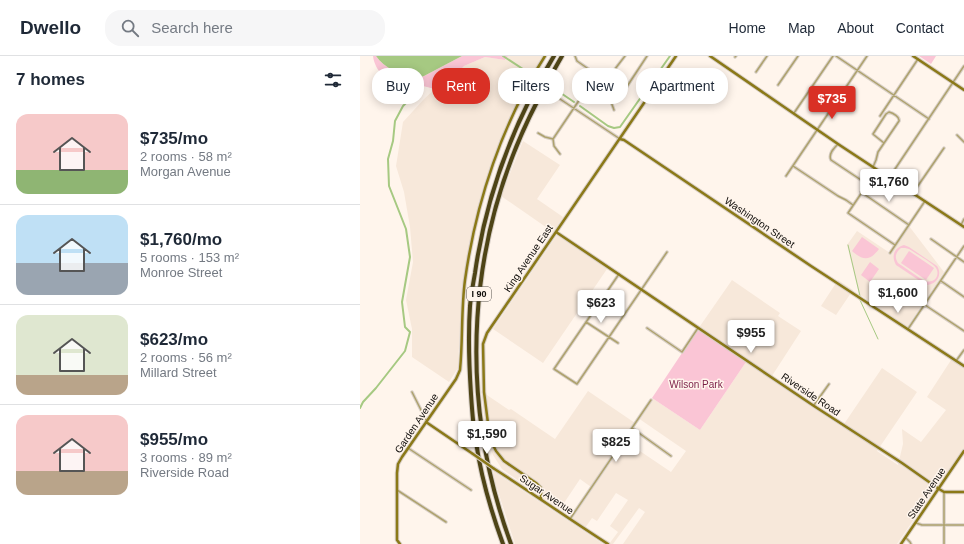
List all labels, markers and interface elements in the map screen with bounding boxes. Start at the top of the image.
search box [105,10,385,46]
text: Dwello [20,17,81,38]
icon: search [119,17,141,39]
text: Search here [151,19,233,36]
text: Home [729,20,766,36]
text: Map [788,20,815,36]
text: About [837,20,874,36]
text: Contact [896,20,944,36]
chip: Buy [372,68,424,104]
chip: Rent [432,68,490,104]
chip: Filters [498,68,564,104]
chip: New [572,68,628,104]
chip: Apartment [636,68,728,104]
icon: filters [322,69,344,91]
text: 7 homes [16,70,85,89]
pin: $735 [808,86,856,120]
text: $735 [818,91,846,106]
text: $735/mo [140,129,208,148]
icon: home [48,130,96,178]
text: 2 rooms · 58 m² [140,149,232,164]
text: Morgan Avenue [140,164,231,179]
pin: $1,760 [856,169,922,203]
text: $1,760 [869,174,909,189]
street label: Washington Street [723,195,797,250]
street label: King Avenue East [502,222,555,294]
text: $1,760/mo [140,230,222,249]
icon: home [48,231,96,279]
text: 5 rooms · 153 m² [140,250,239,265]
text: Monroe Street [140,265,222,280]
pin: $1,600 [865,280,931,314]
text: $1,600 [878,285,918,300]
road number: I 90 [467,287,491,301]
pin: $623 [577,290,625,324]
text: $623 [587,295,615,310]
pin: $955 [727,320,775,354]
text: $955 [737,325,765,340]
text: $623/mo [140,330,208,349]
icon: home [48,331,96,379]
text: 2 rooms · 56 m² [140,350,232,365]
text: Millard Street [140,365,217,380]
street label: Riverside Road [779,371,842,418]
park label: Wilson Park [669,379,724,390]
street label: Garden Avenue [392,391,441,455]
pin: $1,590 [454,421,520,455]
text: $1,590 [467,426,507,441]
pin: $825 [592,429,640,463]
text: $955/mo [140,430,208,449]
icon: home [48,431,96,479]
text: $825 [602,434,630,449]
text: 3 rooms · 89 m² [140,450,232,465]
text: Riverside Road [140,465,229,480]
street label: State Avenue [905,465,948,521]
street label: Sugar Avenue [518,472,576,517]

